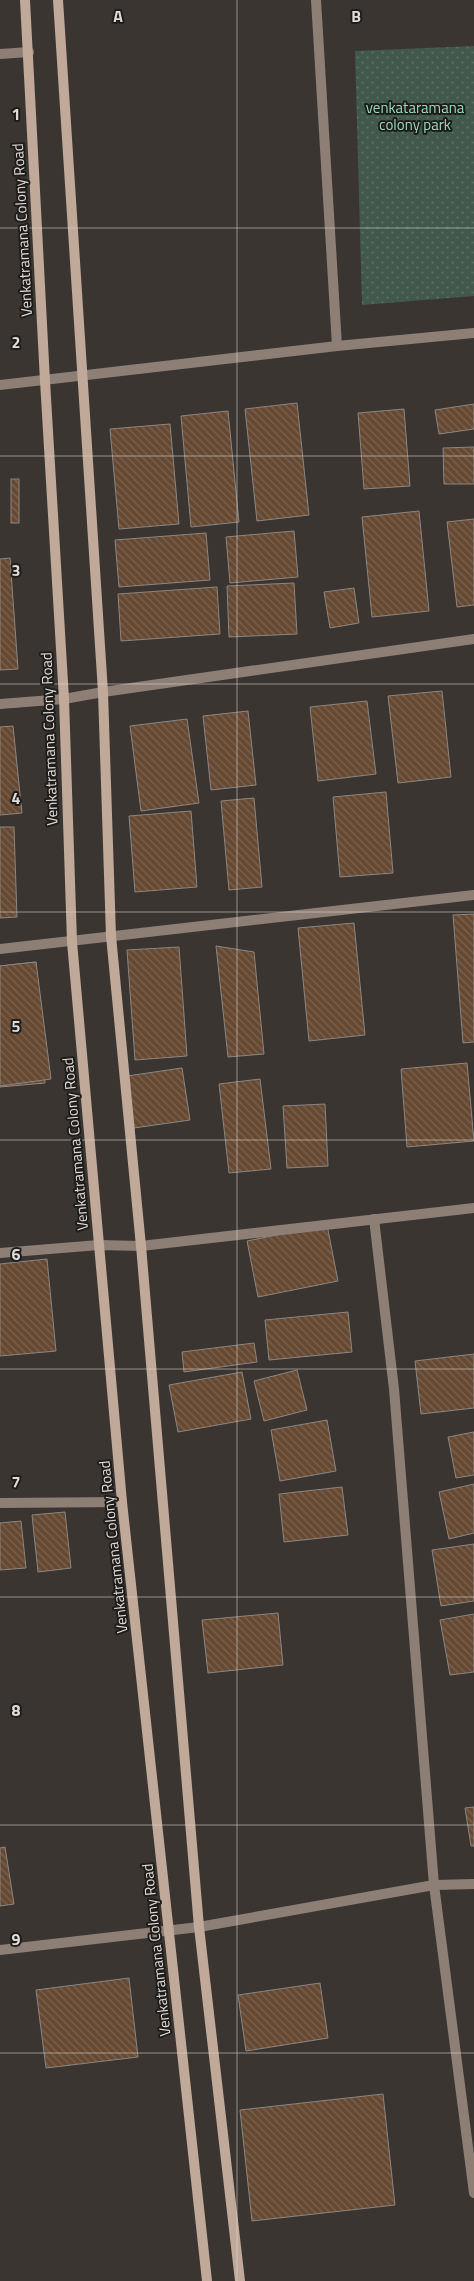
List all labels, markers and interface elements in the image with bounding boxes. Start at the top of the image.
text: A [113,4,123,28]
text: B [351,4,361,28]
park label: venkataramana colony park [366,96,465,136]
text: 1 [12,102,20,126]
street label: Venkatramana Colony Road [6,143,38,317]
text: 2 [12,330,20,354]
text: 3 [12,558,20,582]
street label: Venkatramana Colony Road [34,652,64,826]
text: 4 [12,786,21,810]
text: 5 [12,1014,21,1038]
street label: Venkatramana Colony Road [56,1056,94,1232]
text: 6 [12,1242,21,1266]
street label: Venkatramana Colony Road [92,1459,134,1635]
text: 7 [12,1470,20,1494]
text: 8 [12,1698,21,1722]
street label: Venkatramana Colony Road [135,1862,177,2038]
text: 9 [12,1927,21,1951]

